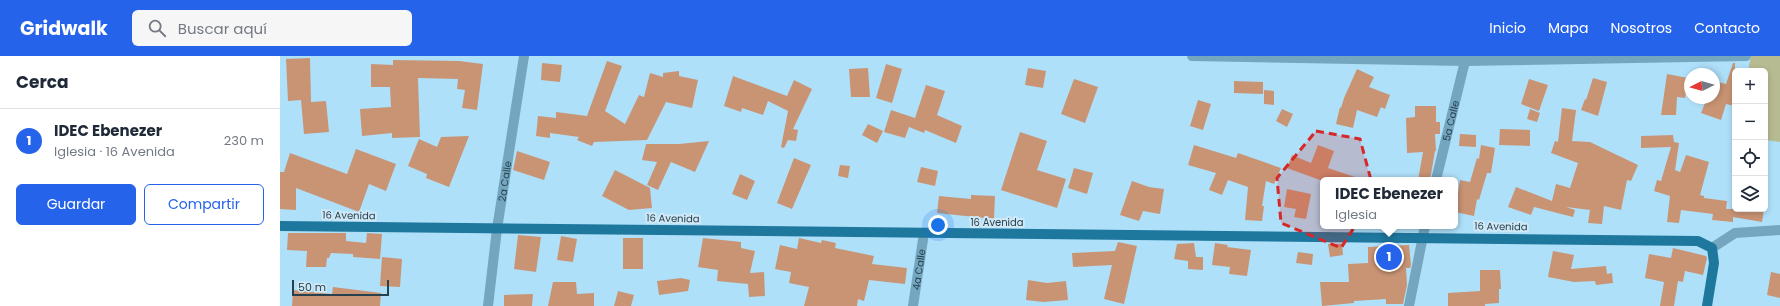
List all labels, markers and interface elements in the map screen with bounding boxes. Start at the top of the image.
search box [132,10,412,46]
text: Gridwalk [20,15,108,42]
icon: search [146,17,168,39]
text: Buscar aquí [178,18,267,39]
text: Inicio [1489,18,1526,38]
text: Mapa [1548,18,1589,38]
text: Nosotros [1611,18,1672,38]
text: Contacto [1694,18,1760,38]
north arrow [1684,68,1720,104]
map controls [1732,68,1768,212]
button: + [1732,68,1768,104]
text: Cerca [16,70,69,94]
street label: 5a Calle [1439,99,1463,143]
button: − [1732,104,1768,140]
text: IDEC Ebenezer [54,120,162,141]
text: 1 [27,131,31,150]
text: 230 m [224,131,264,150]
button: locate [1732,140,1768,176]
text: Iglesia · 16 Avenida [54,142,175,161]
street label: 2a Calle [494,160,516,203]
button: layers [1732,176,1768,212]
popup [1320,177,1458,229]
text: IDEC Ebenezer [1335,183,1443,204]
button: Guardar [16,184,136,225]
button: Compartir [144,184,264,225]
text: Iglesia [1335,205,1377,224]
street label: 16 Avenida [322,208,376,223]
street label: 16 Avenida [646,211,700,226]
your location [928,215,948,235]
street label: 16 Avenida [970,215,1024,230]
street label: 16 Avenida [1474,219,1528,234]
pin: 1 [1376,242,1402,272]
street label: 4a Calle [909,248,930,291]
scale bar [292,278,389,297]
text: 50 m [298,279,326,295]

